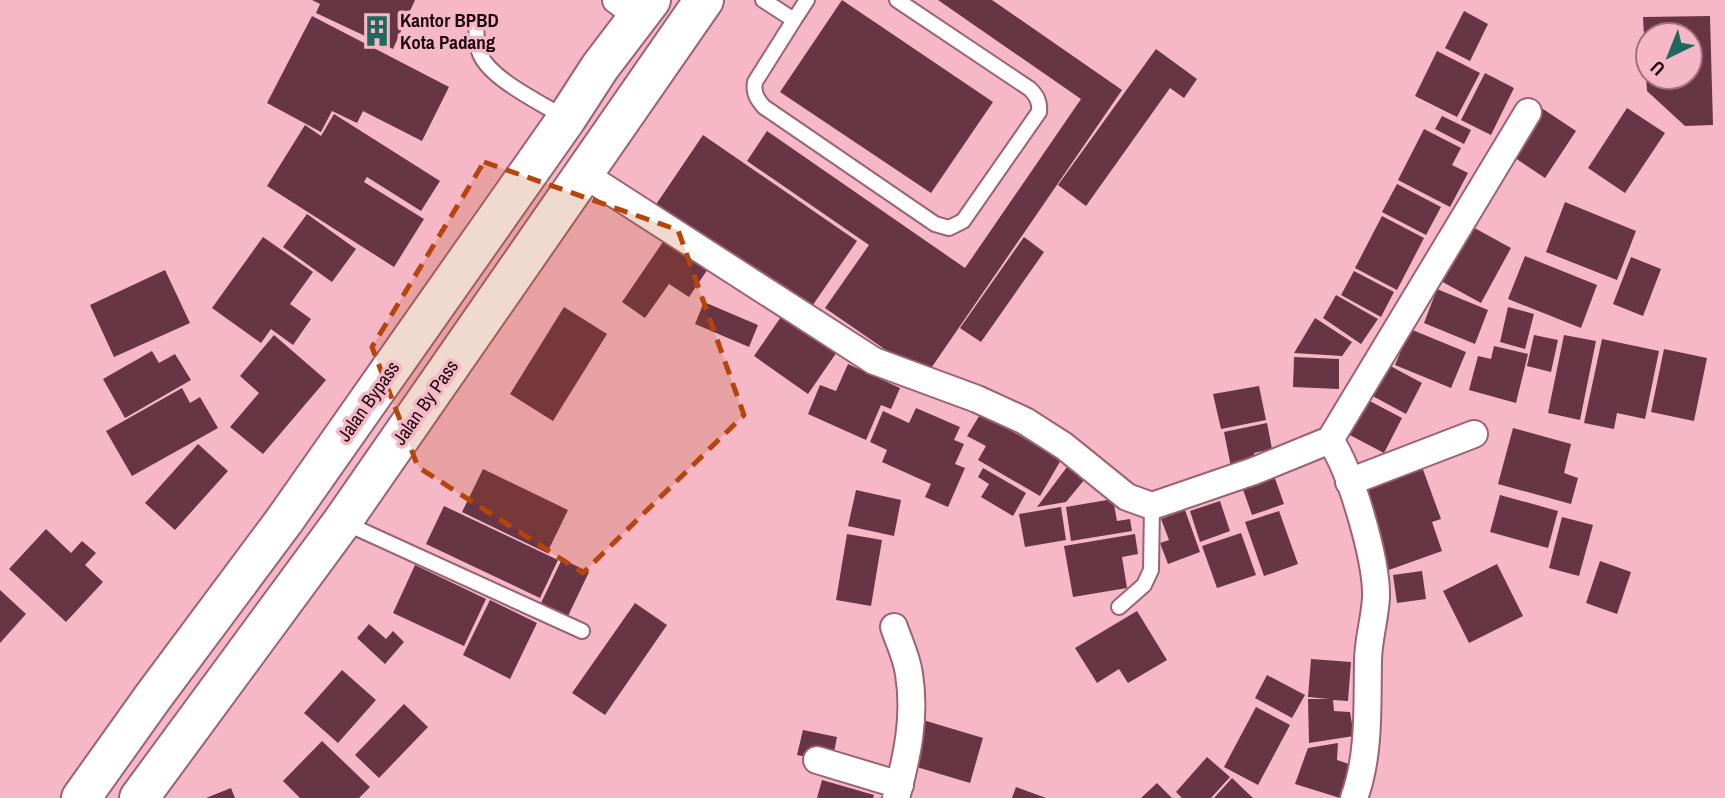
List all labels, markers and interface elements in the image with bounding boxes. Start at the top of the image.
place label: Kantor BPBD Kota Padang [400,7,499,55]
building icon: Kantor BPBD Kota Padang [360,14,394,48]
north arrow [1634,21,1704,91]
text: U [1644,55,1670,82]
street label: Jalan By Pass [386,354,464,450]
street label: Jalan Bypass [331,355,405,446]

